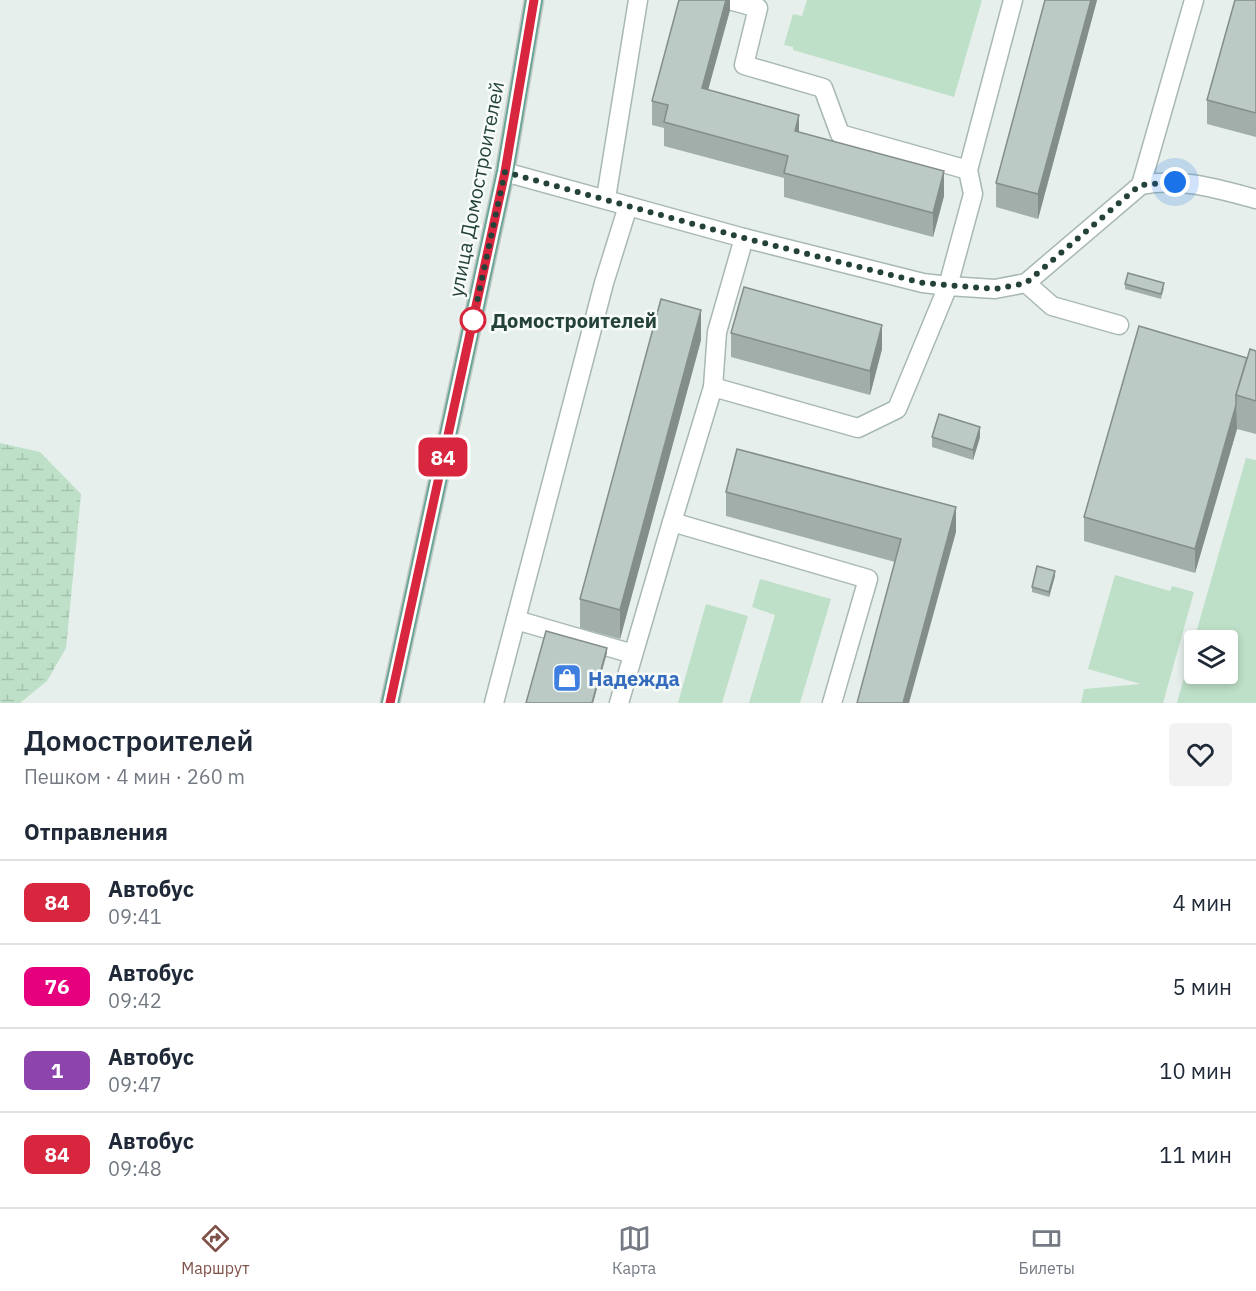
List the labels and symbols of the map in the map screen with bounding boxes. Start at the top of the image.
street label: улица Домостроителей [442,79,510,299]
your location [1160,167,1190,197]
marker: Домостроителей [460,307,486,333]
place label: Домостроителей [491,307,657,334]
line badge: 84 [416,438,470,476]
shop icon: Надежда [551,662,583,694]
place label: Надежда [588,665,680,692]

